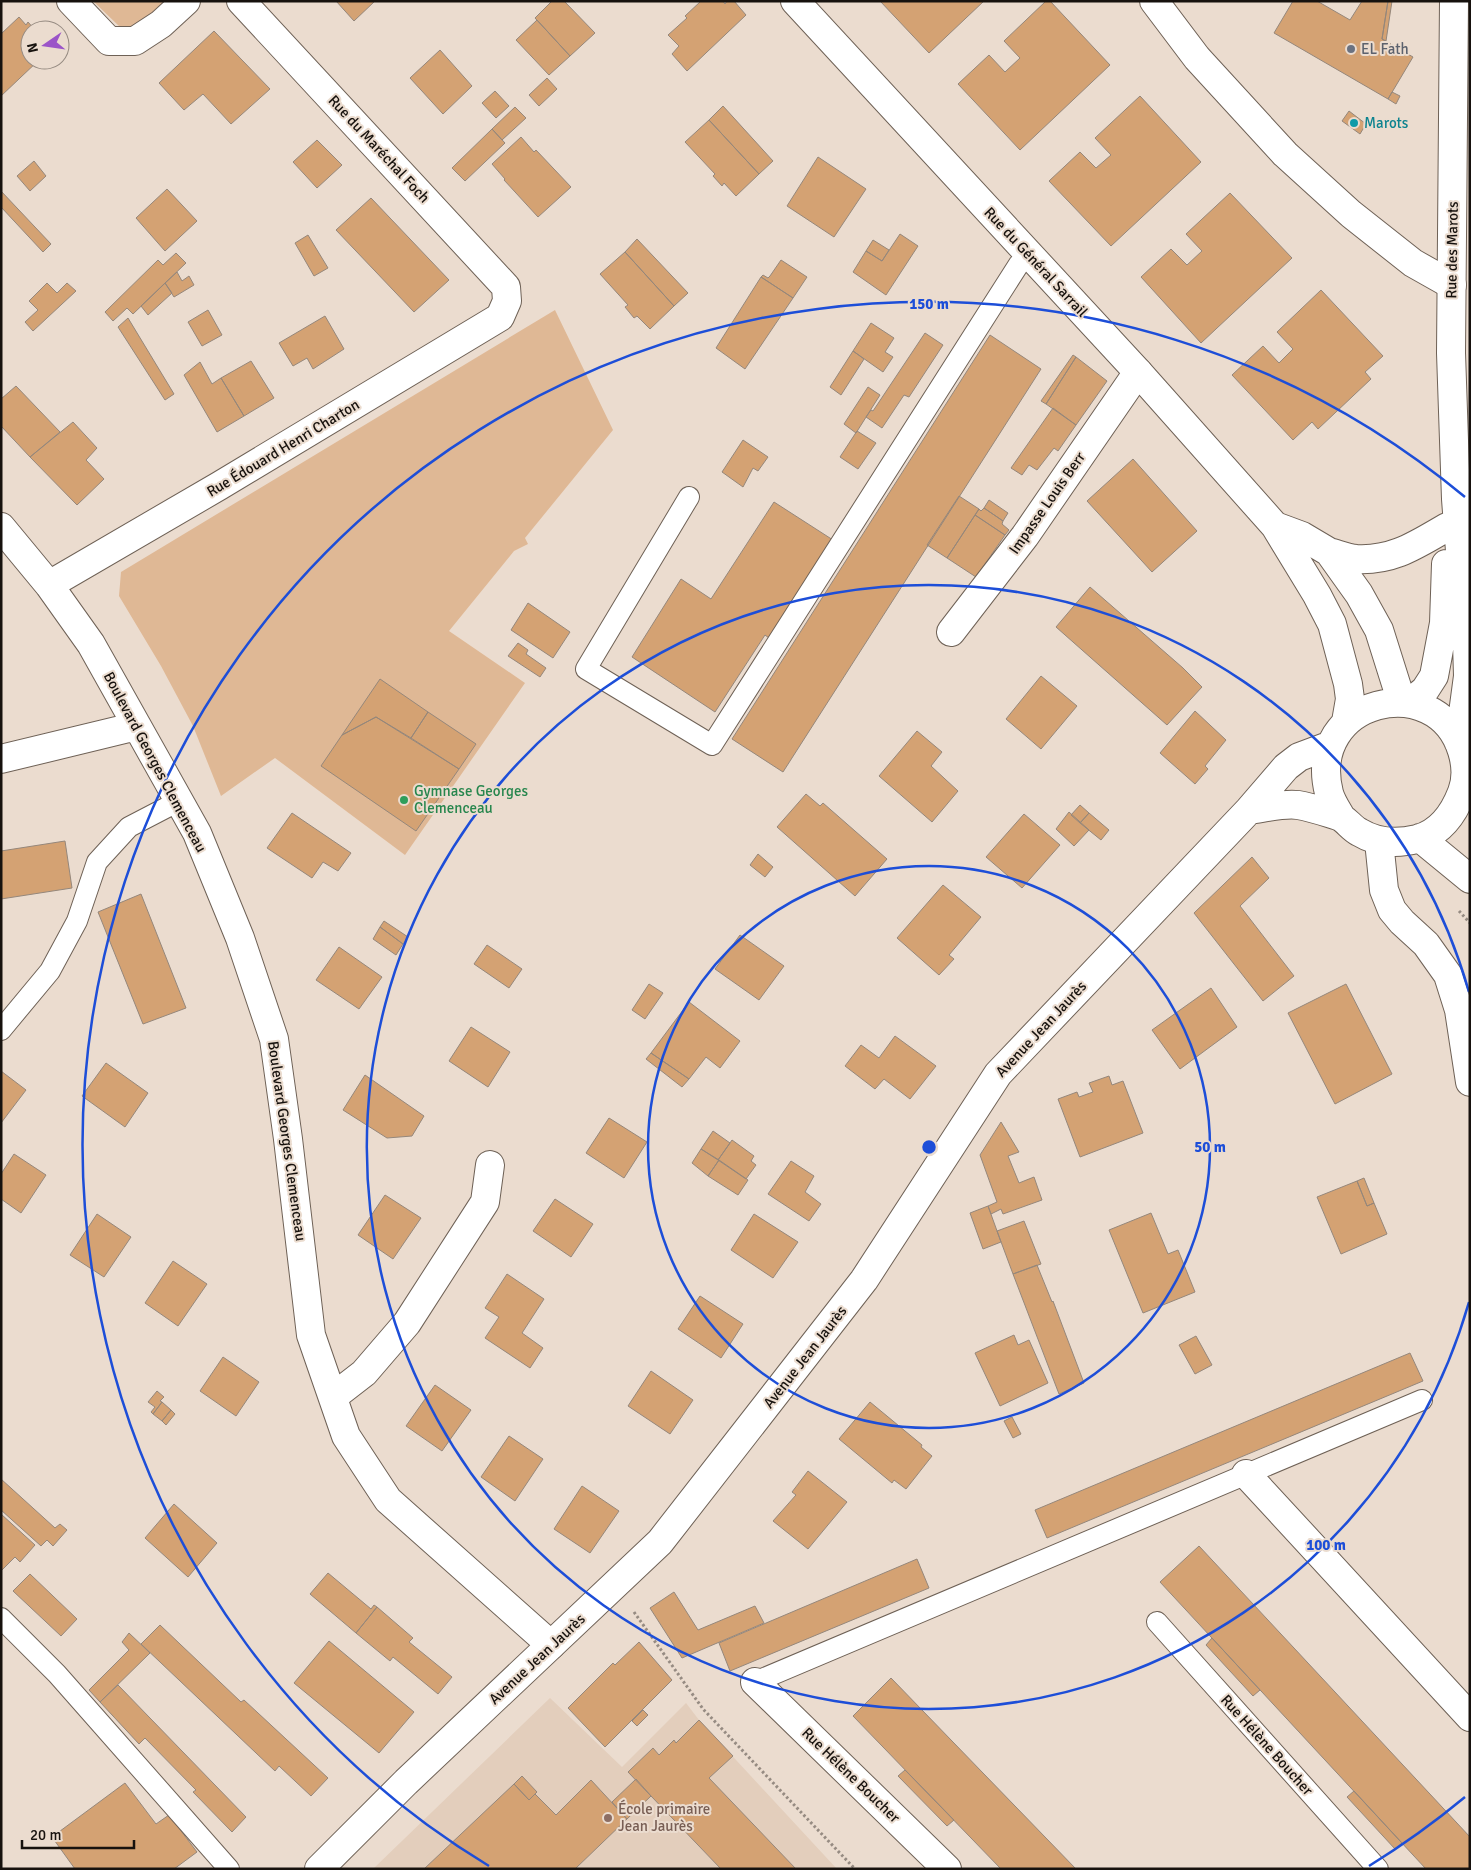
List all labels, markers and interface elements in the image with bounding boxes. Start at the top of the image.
north arrow [20,20,70,70]
place label: EL Fath [1361,40,1409,58]
text: N [23,41,42,54]
marker: EL Fath [1345,43,1357,55]
street label: Rue du Maréchal Foch [324,91,434,207]
place label: Marots [1364,114,1409,132]
marker: Marots [1348,117,1360,129]
street label: Rue des Marots [1442,201,1462,299]
street label: Rue du Général Sarrail [980,203,1092,321]
text: 150 m [909,295,949,313]
street label: Rue Édouard Henri Charton [203,394,363,501]
street label: Impasse Louis Berr [1005,448,1089,558]
street label: Boulevard Georges Clemenceau [100,669,210,855]
place label: Gymnase Georges Clemenceau [414,782,528,817]
marker: Gymnase Georges Clemenceau [398,794,410,806]
street label: Avenue Jean Jaurès [992,977,1090,1081]
street label: Boulevard Georges Clemenceau [264,1040,310,1242]
centre of rings [920,1138,938,1156]
text: 50 m [1194,1138,1226,1156]
street label: Avenue Jean Jaurès [759,1302,851,1412]
text: 100 m [1306,1536,1346,1554]
street label: Avenue Jean Jaurès [485,1610,589,1708]
street label: Rue Hélène Boucher [1217,1691,1317,1799]
street label: Rue Hélène Boucher [798,1724,904,1827]
place label: École primaire Jean Jaurès [618,1799,710,1835]
marker: École primaire Jean Jaurès [602,1812,614,1824]
scale bar [22,1818,135,1850]
text: 20 m [30,1826,61,1844]

